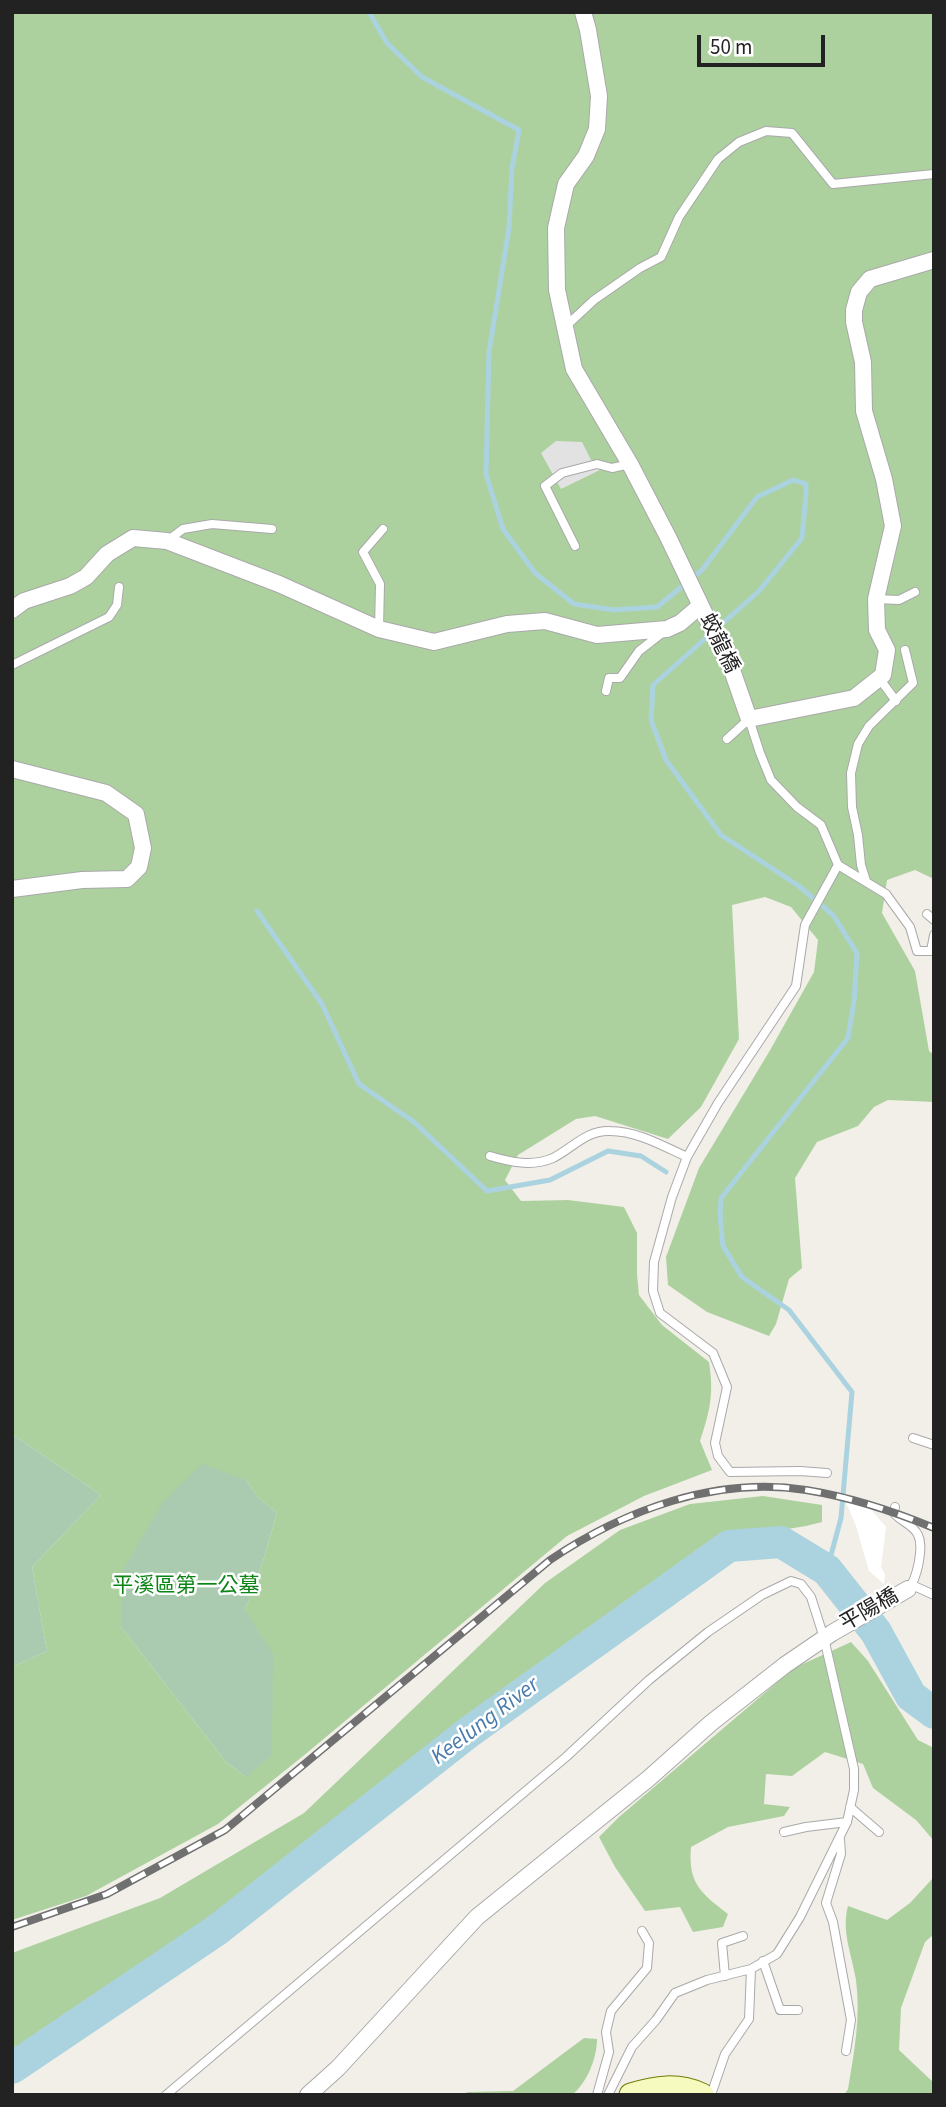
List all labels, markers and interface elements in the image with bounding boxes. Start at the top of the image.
scale bar [701,21,829,65]
text: 50 m [710,32,752,62]
street label: 蛟龍橋 [693,610,743,678]
park label: 平溪區第一公墓 [113,1574,259,1600]
street label: 平陽橋 [836,1584,904,1638]
water label: Keelung River [426,1672,546,1772]

